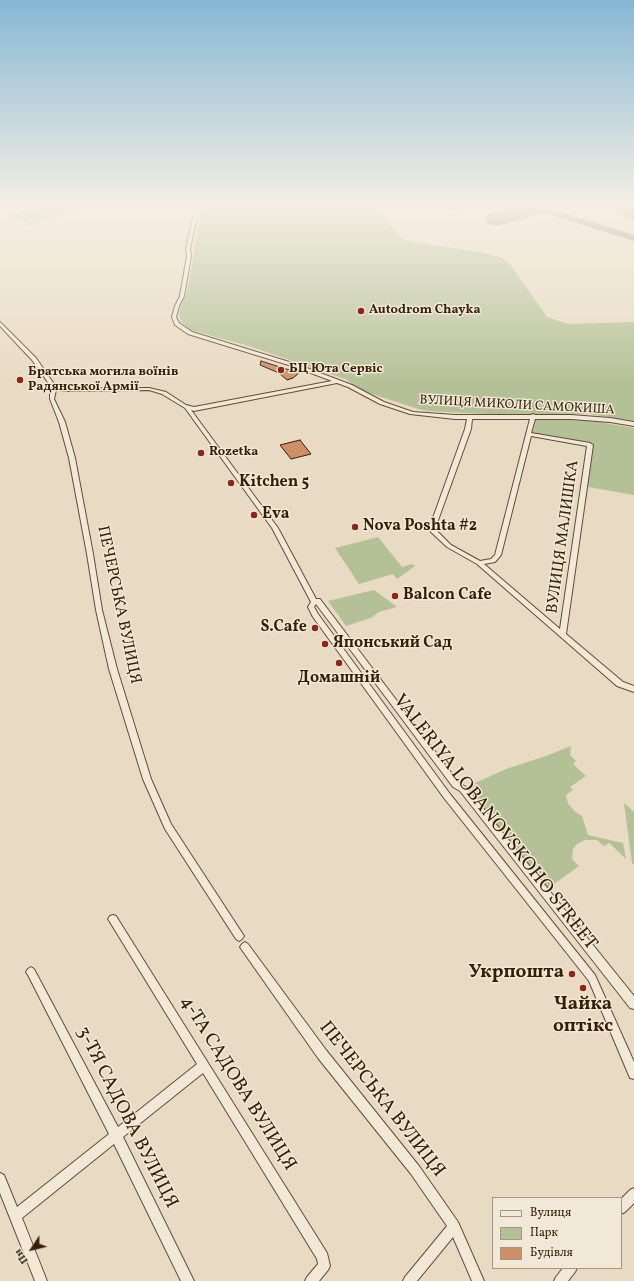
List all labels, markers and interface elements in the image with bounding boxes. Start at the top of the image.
place label: Autodrom Chayka [369,303,480,319]
marker: Autodrom Chayka [356,306,366,316]
place label: БЦ Юта Сервіс [289,362,382,378]
place label: Братська могила воїнів Радянської Армії [28,365,178,396]
marker: БЦ Юта Сервіс [276,365,286,375]
marker: Братська могила воїнів Радянської Армії [15,375,25,385]
street label: ВУЛИЦЯ МИКОЛИ САМОКИША [419,393,615,419]
place label: Rozetka [209,445,258,461]
marker: Rozetka [196,448,206,458]
street label: ВУЛИЦЯ МАЛИШКА [544,459,584,615]
place label: Kitchen 5 [239,473,309,493]
marker: Kitchen 5 [226,478,236,488]
place label: Eva [262,505,289,525]
marker: Eva [249,510,259,520]
place label: Nova Poshta #2 [363,517,477,537]
marker: Nova Poshta #2 [350,522,360,532]
street label: ПЕЧЕРСЬКА ВУЛИЦЯ [92,524,144,686]
place label: Balcon Cafe [403,586,492,606]
marker: Balcon Cafe [390,591,400,601]
place label: S.Cafe [260,618,307,638]
marker: S.Cafe [310,623,320,633]
place label: Японський Сад [333,634,452,654]
marker: Японський Сад [320,639,330,649]
marker: Домашній [334,658,344,668]
place label: Домашній [298,669,380,689]
street label: VALERIYA LOBANOVSKOHO STREET [387,691,601,955]
place label: Укрпошта [469,963,564,985]
marker: Укрпошта [567,969,577,979]
marker: Чайка оптікс [578,983,588,993]
street label: 4-ТА САДОВА ВУЛИЦЯ [174,992,300,1176]
place label: Чайка оптікс [553,995,613,1039]
street label: ПЕЧЕРСЬКА ВУЛИЦЯ [313,1018,449,1182]
street label: 3-ТЯ САДОВА ВУЛИЦЯ [70,1023,182,1213]
legend [492,1197,622,1269]
text: Вулиця [530,1205,571,1221]
text: Парк [530,1225,558,1241]
north arrow [12,1229,52,1269]
text: Пн [11,1245,32,1267]
text: Будівля [530,1245,573,1261]

